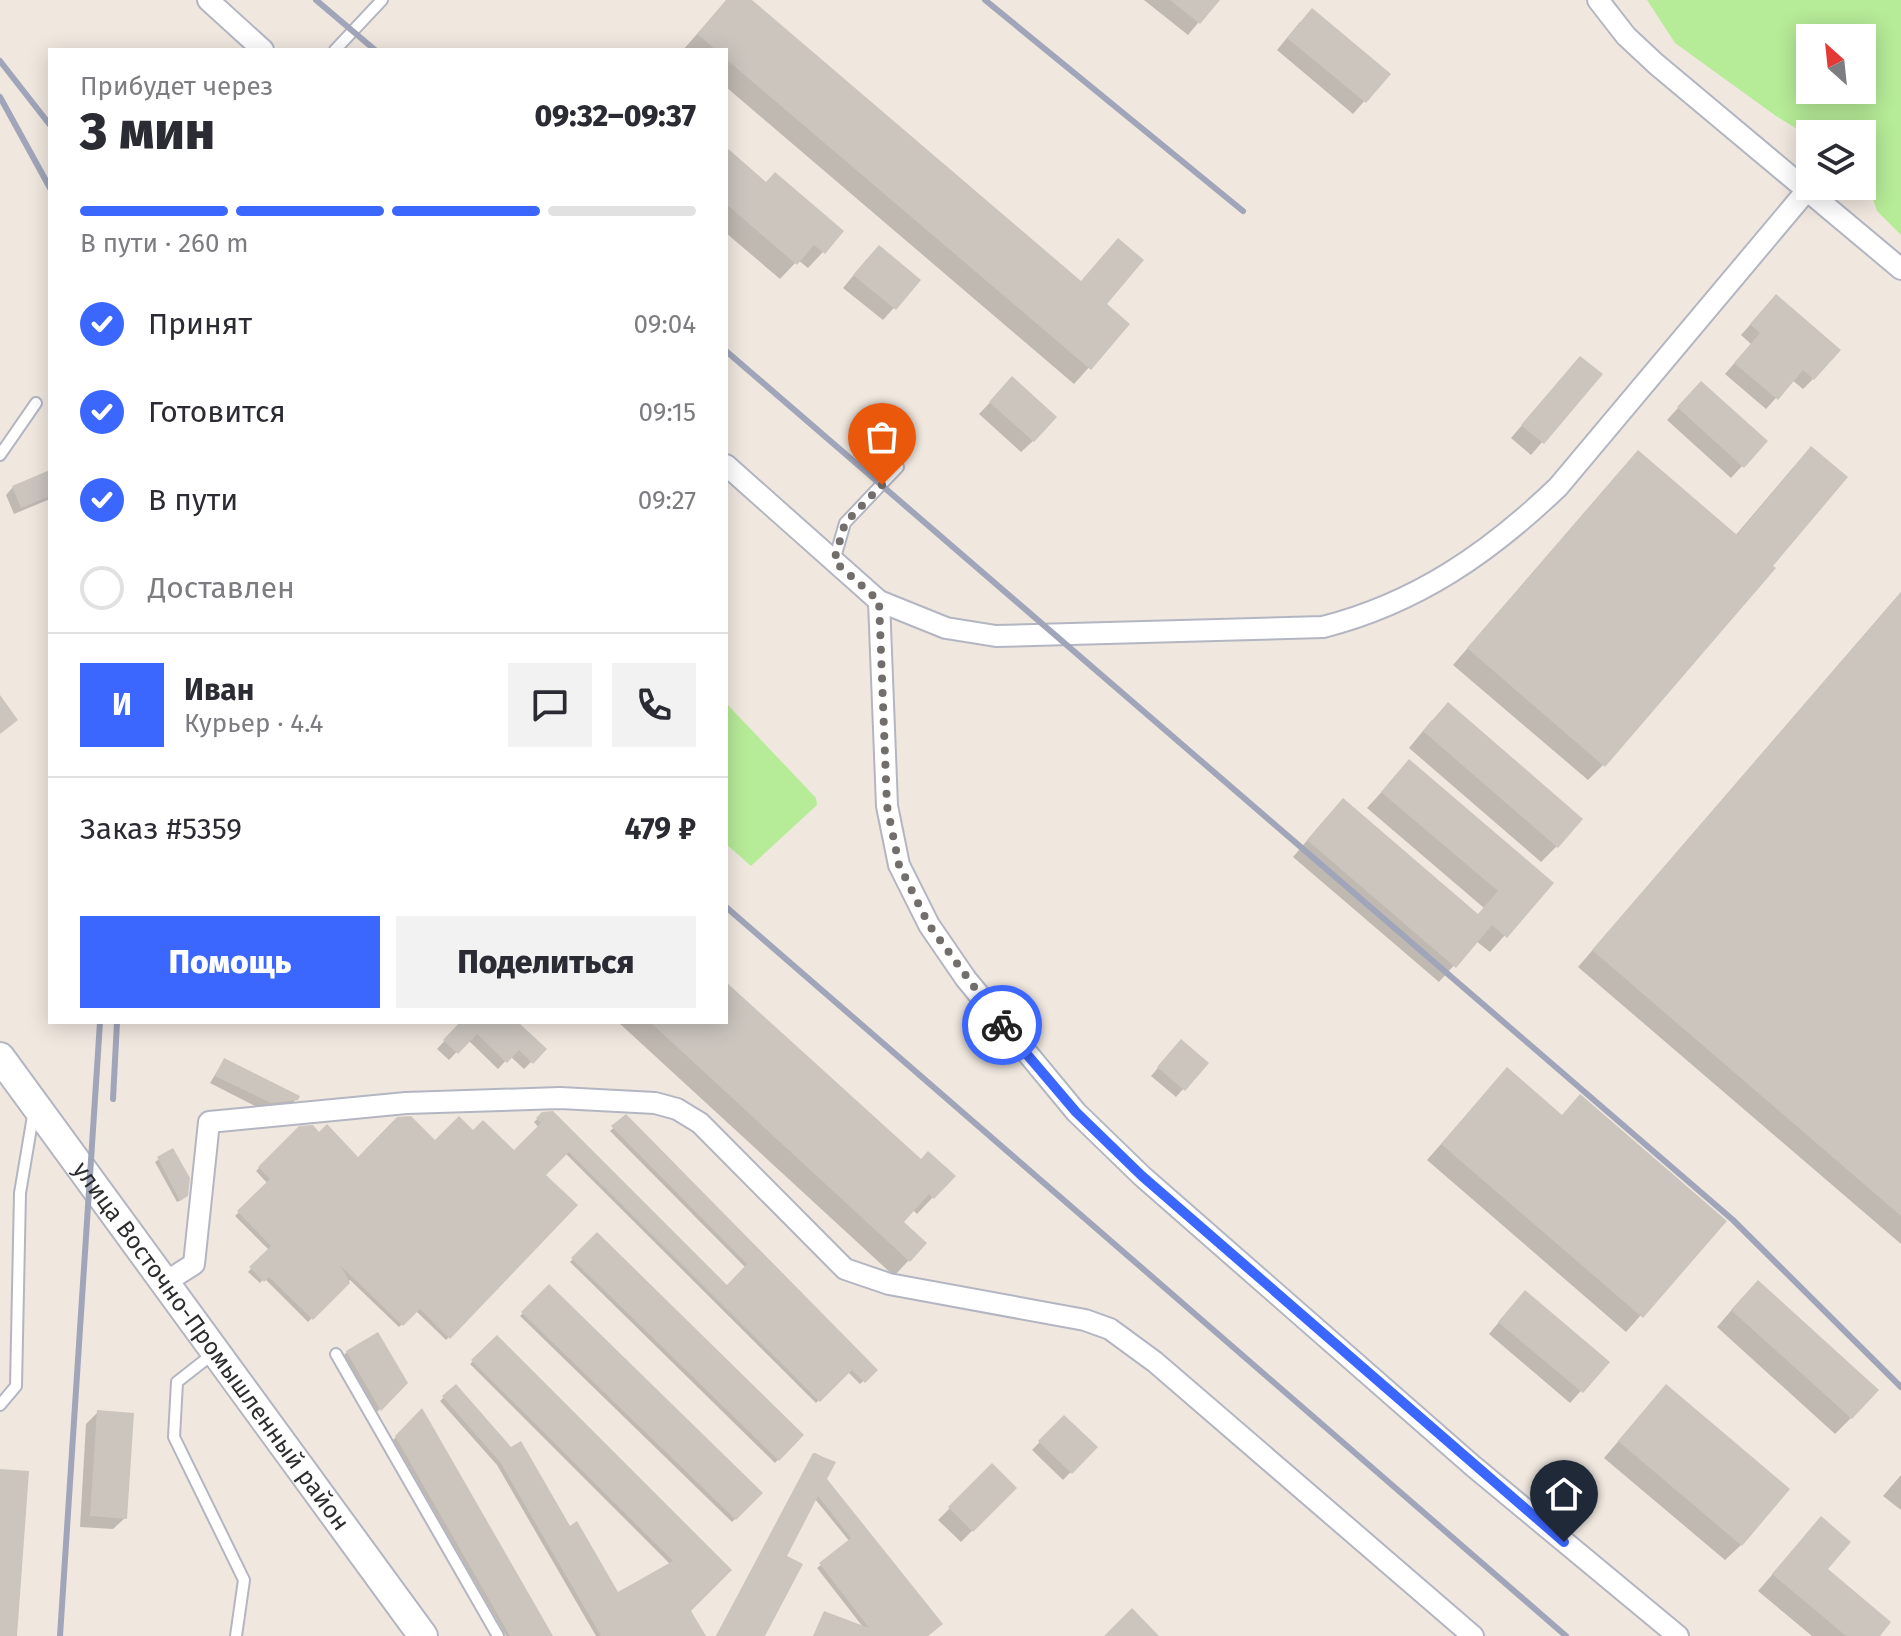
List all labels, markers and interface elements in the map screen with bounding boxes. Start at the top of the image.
north arrow [1796,24,1876,104]
map controls [1796,24,1876,200]
text: Прибудет через [80,71,273,102]
text: 09:32–09:37 [535,98,696,134]
text: 3 мин [80,100,215,163]
button: layers [1796,120,1876,200]
text: В пути · 260 m [80,228,249,259]
icon: check [80,302,124,346]
text: Принят [148,306,252,342]
text: 09:04 [634,309,696,340]
icon: check [80,390,124,434]
text: Готовится [148,394,286,430]
text: 09:15 [639,397,696,428]
pin [848,403,916,485]
icon: bag [860,415,904,459]
icon: check [80,478,124,522]
text: В пути [148,482,238,518]
text: 09:27 [638,485,696,516]
text: Доставлен [148,570,295,606]
button: chat [508,663,592,747]
button: phone [612,663,696,747]
text: Иван [184,672,254,708]
text: И [112,687,132,723]
text: Курьер · 4.4 [184,708,323,739]
text: Заказ #5359 [80,811,242,847]
text: 479 ₽ [624,811,696,847]
button: Помощь [80,916,380,1008]
button: Поделиться [396,916,696,1008]
courier [962,985,1042,1065]
icon: bike [980,1003,1024,1047]
street label: улица Восточно-Промышленный район [67,1156,355,1536]
pin [1530,1460,1598,1542]
icon: home [1542,1472,1586,1516]

